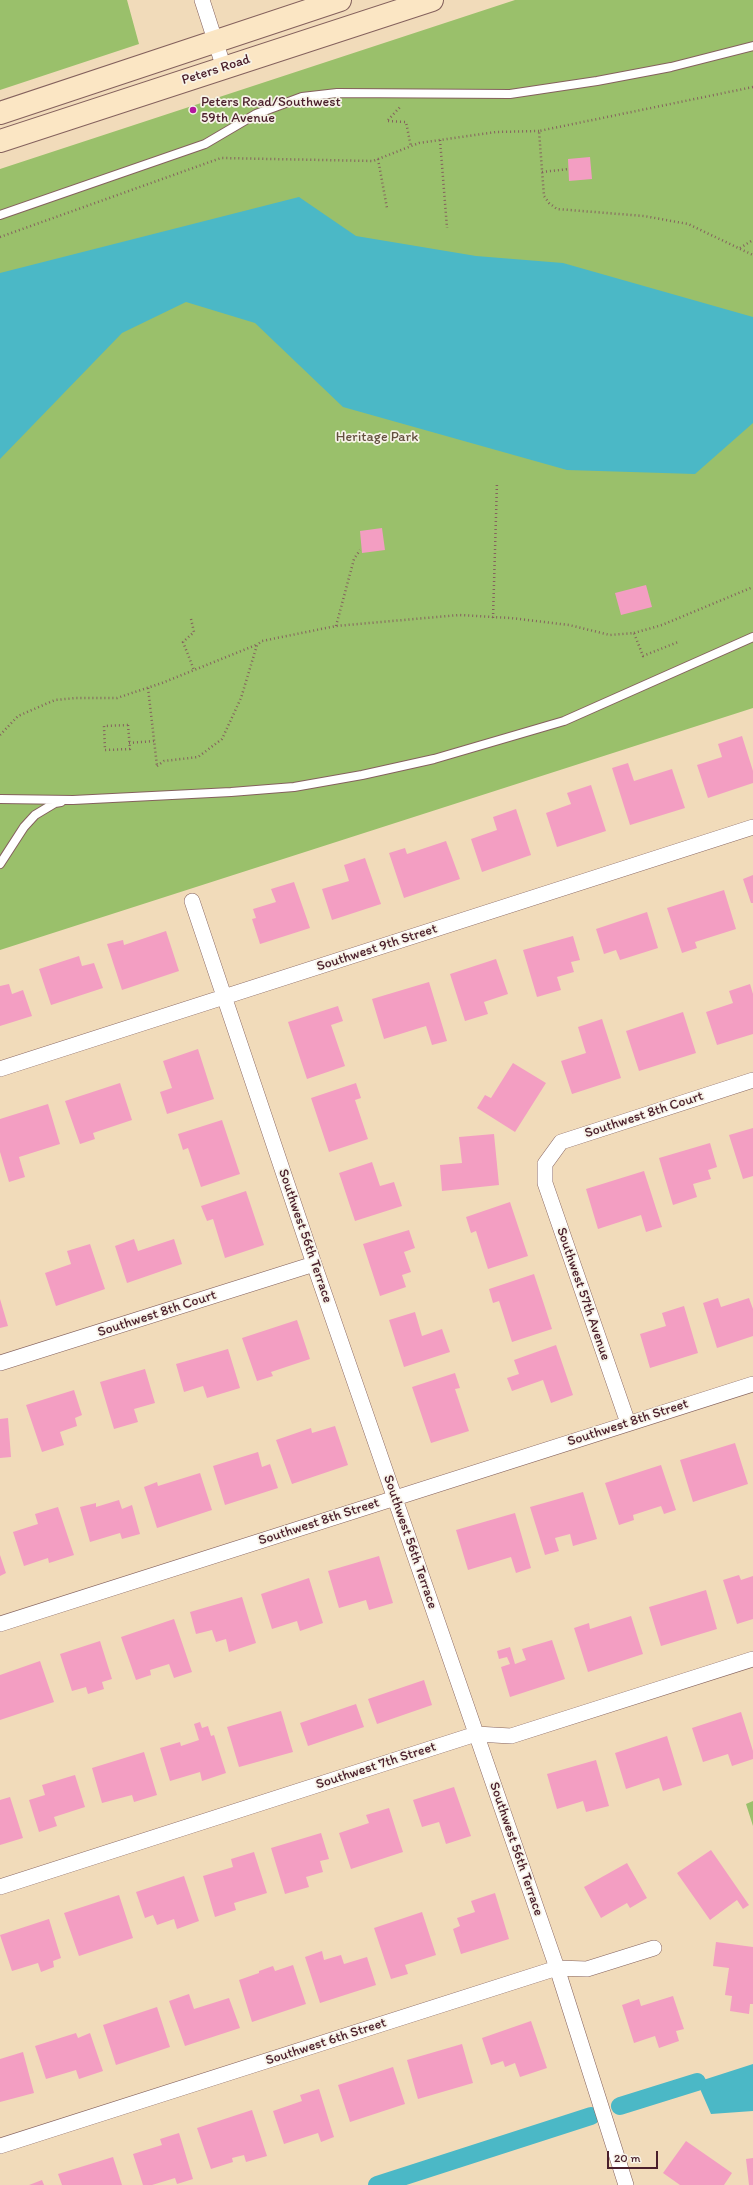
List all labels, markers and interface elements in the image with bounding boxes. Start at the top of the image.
street label: Peters Road [180,51,252,89]
place label: Peters Road/Southwest 59th Avenue [201,94,341,126]
marker: Peters Road/Southwest 59th Avenue [188,105,198,115]
park label: Heritage Park [336,429,418,445]
street label: Southwest 9th Street [315,921,439,975]
street label: Southwest 8th Court [583,1088,705,1142]
street label: Southwest 56th Terrace [274,1167,336,1305]
street label: Southwest 57th Avenue [552,1225,614,1363]
street label: Southwest 8th Court [96,1287,218,1341]
street label: Southwest 8th Street [565,1396,691,1450]
street label: Southwest 56th Terrace [379,1473,441,1611]
street label: Southwest 8th Street [256,1495,382,1549]
street label: Southwest 7th Street [314,1739,438,1793]
street label: Southwest 56th Terrace [485,1780,547,1918]
street label: Southwest 6th Street [264,2015,388,2069]
scale bar [609,2143,660,2169]
text: 20 m [614,2151,641,2165]

